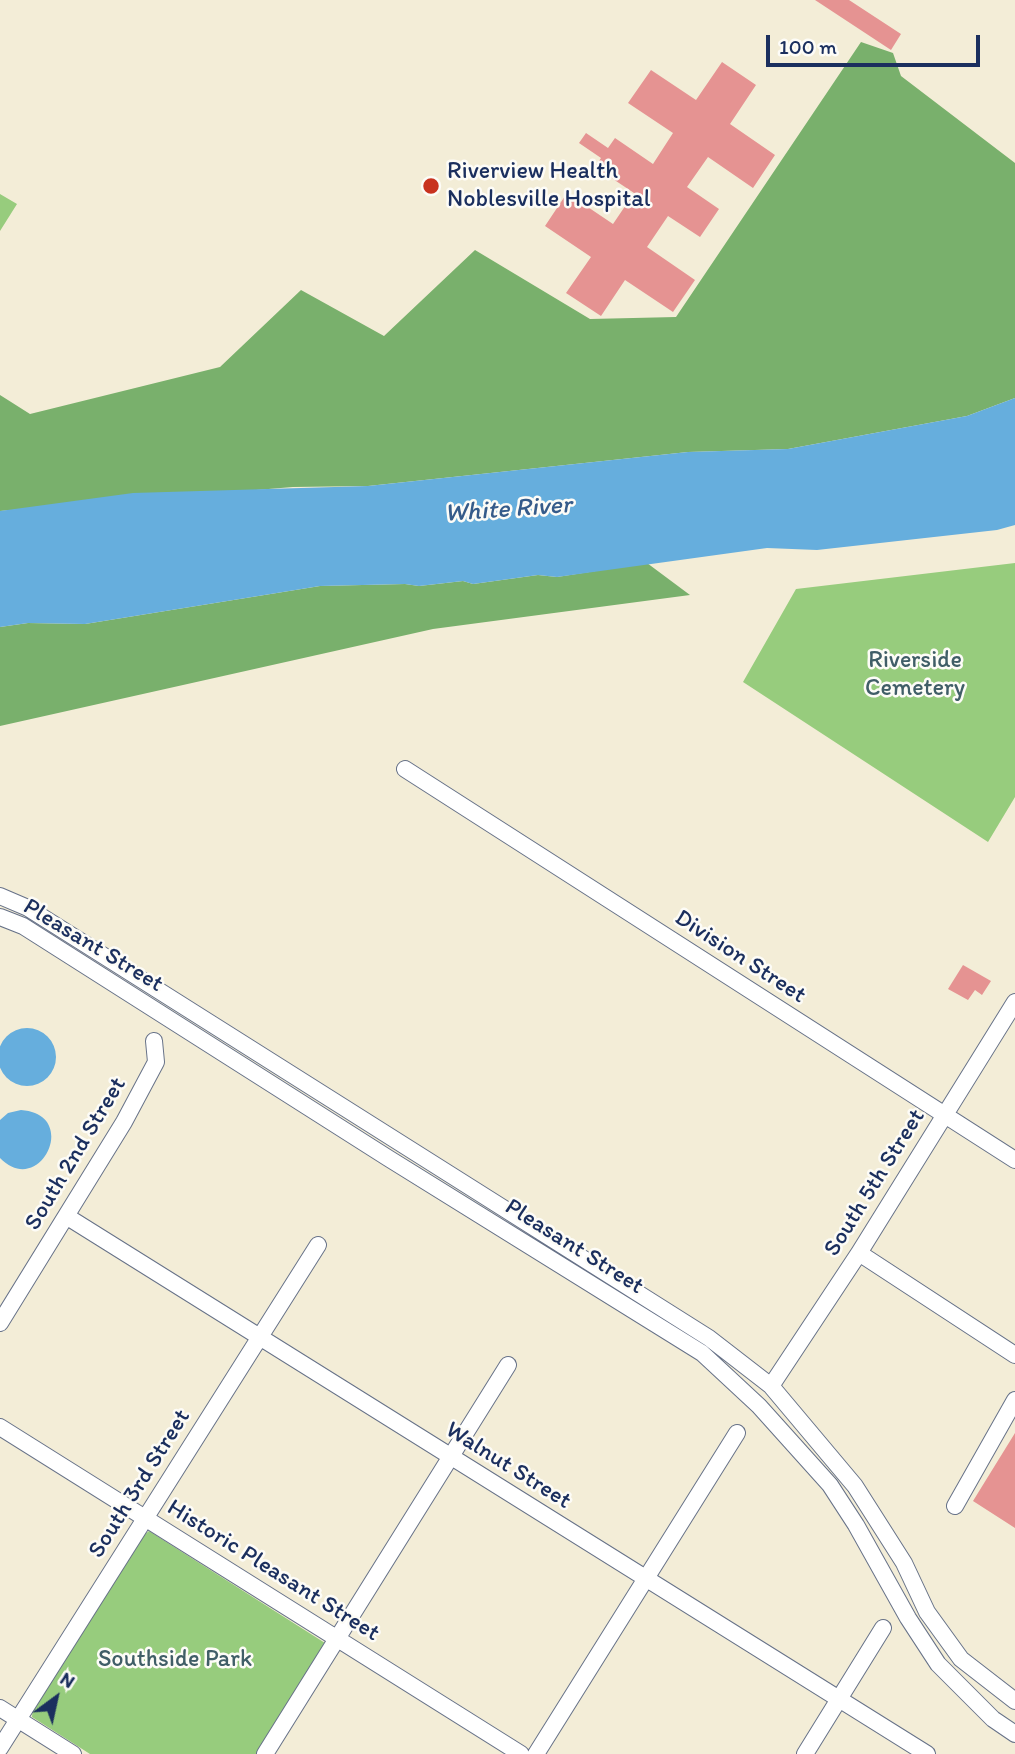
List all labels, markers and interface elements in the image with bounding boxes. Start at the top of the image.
scale bar [770,21,984,65]
text: 100 m [779,34,837,59]
place label: Riverview Health Noblesville Hospital [447,158,650,214]
marker: Riverview Health Noblesville Hospital [421,176,441,196]
water label: White River [443,490,573,530]
park label: Riverside Cemetery [865,647,965,703]
street label: Pleasant Street [18,893,168,999]
street label: Division Street [669,904,811,1010]
street label: South 2nd Street [19,1072,133,1236]
street label: South 5th Street [818,1104,932,1262]
street label: Pleasant Street [499,1193,649,1301]
street label: South 3rd Street [83,1404,197,1564]
street label: Walnut Street [440,1416,576,1516]
street label: Historic Pleasant Street [161,1494,385,1648]
park label: Southside Park [98,1646,252,1674]
north arrow [21,1663,91,1733]
text: N [56,1667,79,1693]

